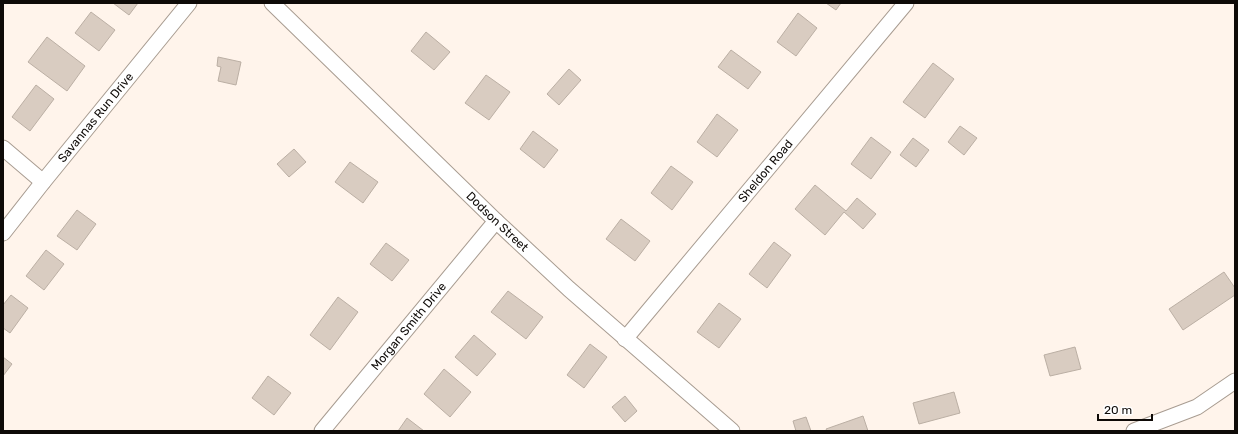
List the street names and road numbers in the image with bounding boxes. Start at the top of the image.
street label: Savannas Run Drive [55,70,136,165]
street label: Sheldon Road [735,137,796,205]
street label: Dodson Street [463,189,531,255]
street label: Morgan Smith Drive [368,279,449,373]

